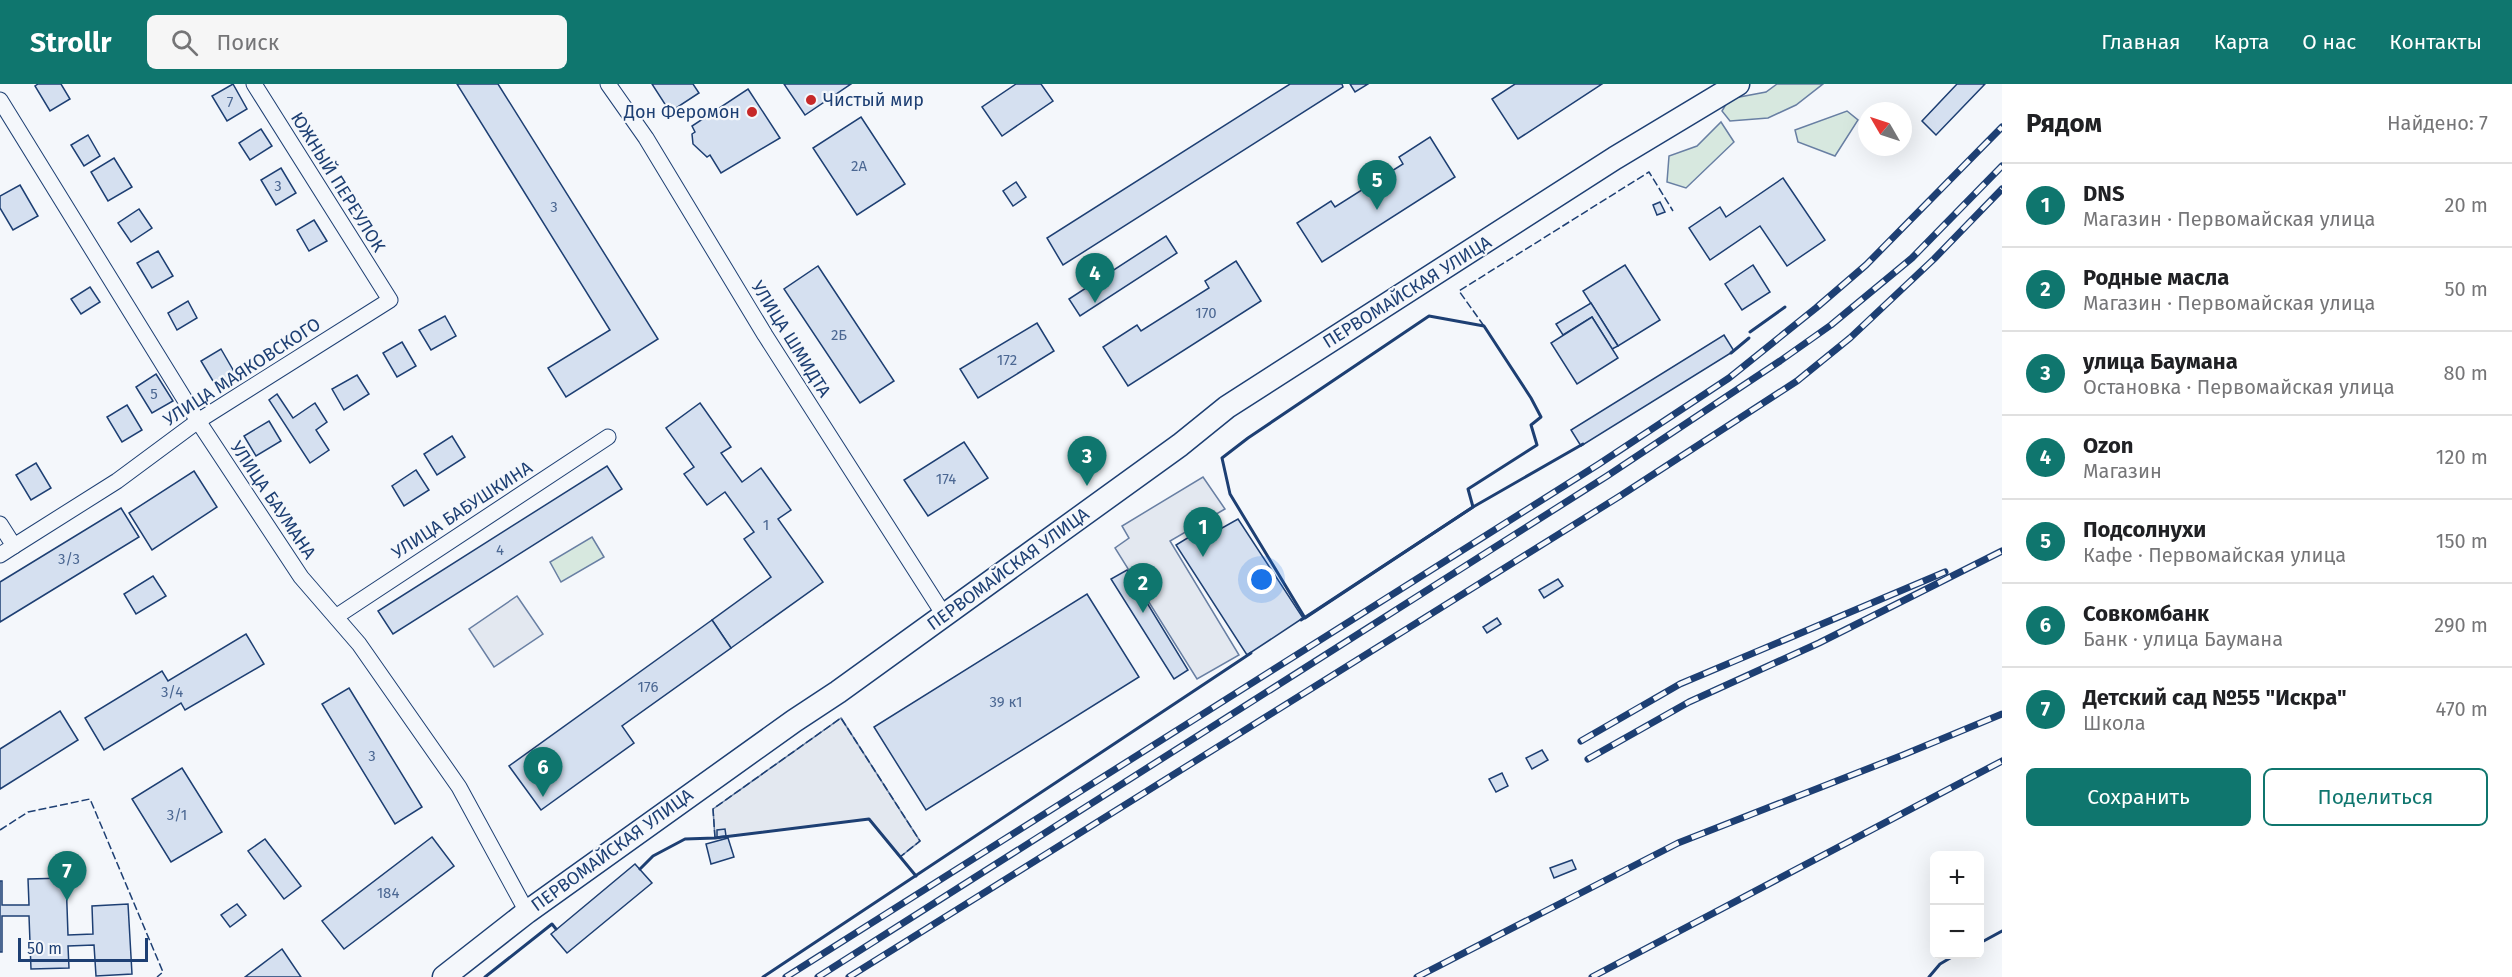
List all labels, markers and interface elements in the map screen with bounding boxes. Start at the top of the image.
search box [147,15,567,69]
text: Strollr [30,26,111,59]
icon: search [168,26,201,59]
text: Поиск [216,29,279,56]
text: Главная [2101,29,2181,55]
text: Карта [2214,29,2269,55]
text: О нас [2302,29,2356,55]
text: Контакты [2389,29,2482,55]
place label: Чистый мир [823,89,924,111]
house number: 7 [227,93,234,111]
marker: Чистый мир [804,93,818,107]
place label: Дон Феромон [623,101,740,123]
north arrow [1858,102,1912,156]
marker: Дон Феромон [745,105,759,119]
street label: ЮЖНЫЙ ПЕРЕУЛОК [286,108,390,256]
text: Рядом [2026,108,2102,139]
text: Найдено: 7 [2387,111,2488,135]
house number: 2А [851,157,867,175]
pin: 5 [1358,160,1396,210]
house number: 3 [274,177,282,195]
text: DNS [2083,180,2125,207]
text: 1 [2041,193,2050,217]
text: 20 m [2445,193,2488,217]
house number: 3 [550,198,558,216]
text: Магазин · Первомайская улица [2083,207,2375,231]
street label: ПЕРВОМАЙСКАЯ УЛИЦА [1319,231,1496,353]
pin: 4 [1076,254,1114,303]
text: Родные масла [2083,264,2229,291]
street label: УЛИЦА ШМИДТА [746,277,836,402]
text: 2 [2040,277,2051,301]
text: 50 m [2444,277,2488,301]
text: Магазин · Первомайская улица [2083,291,2375,315]
house number: 170 [1195,304,1217,322]
street label: УЛИЦА МАЯКОВСКОГО [159,313,325,431]
house number: 2Б [831,326,847,344]
text: улица Баумана [2083,348,2238,375]
house number: 172 [997,351,1017,369]
text: 3 [2040,361,2051,385]
text: 80 m [2443,361,2488,385]
text: Остановка · Первомайская улица [2083,375,2395,399]
house number: 5 [150,385,158,403]
text: Ozon [2083,432,2133,459]
pin: 3 [1068,436,1106,486]
street label: УЛИЦА БАУМАНА [226,437,321,564]
text: 4 [2040,445,2051,469]
text: 120 m [2436,445,2488,469]
street label: УЛИЦА БАБУШКИНА [388,456,537,564]
text: Магазин [2083,459,2162,483]
house number: 174 [936,470,956,488]
street label: ПЕРВОМАЙСКАЯ УЛИЦА [923,503,1094,635]
pin: 1 [1184,508,1222,557]
house number: 1 [763,516,769,534]
text: Подсолнухи [2083,516,2206,543]
text: 5 [2040,529,2051,553]
text: 150 m [2436,529,2488,553]
house number: 4 [496,541,504,559]
text: Кафе · Первомайская улица [2083,543,2346,567]
house number: 3/3 [58,550,80,568]
pin: 2 [1124,564,1162,613]
your location [1247,565,1276,594]
text: Совкомбанк [2083,600,2209,627]
text: 6 [2040,613,2051,637]
text: 290 m [2434,613,2488,637]
text: Банк · улица Баумана [2083,627,2283,651]
house number: 176 [638,678,658,696]
house number: 3/4 [161,683,183,701]
text: Детский сад №55 "Искра" [2083,684,2347,711]
house number: 39 к1 [989,693,1023,711]
text: 7 [2041,697,2050,721]
text: 470 m [2436,697,2488,721]
text: Школа [2083,711,2146,735]
house number: 3 [368,747,376,765]
pin: 6 [524,748,562,797]
button: Сохранить [2026,768,2251,826]
button: Поделиться [2263,768,2488,826]
street label: ПЕРВОМАЙСКАЯ УЛИЦА [527,784,698,916]
house number: 3/1 [167,806,187,824]
map controls [1930,851,1984,959]
button: + [1930,851,1984,905]
pin: 7 [48,852,86,901]
house number: 184 [377,884,399,902]
button: − [1930,905,1984,959]
scale bar [18,935,148,962]
text: 50 m [27,939,62,958]

